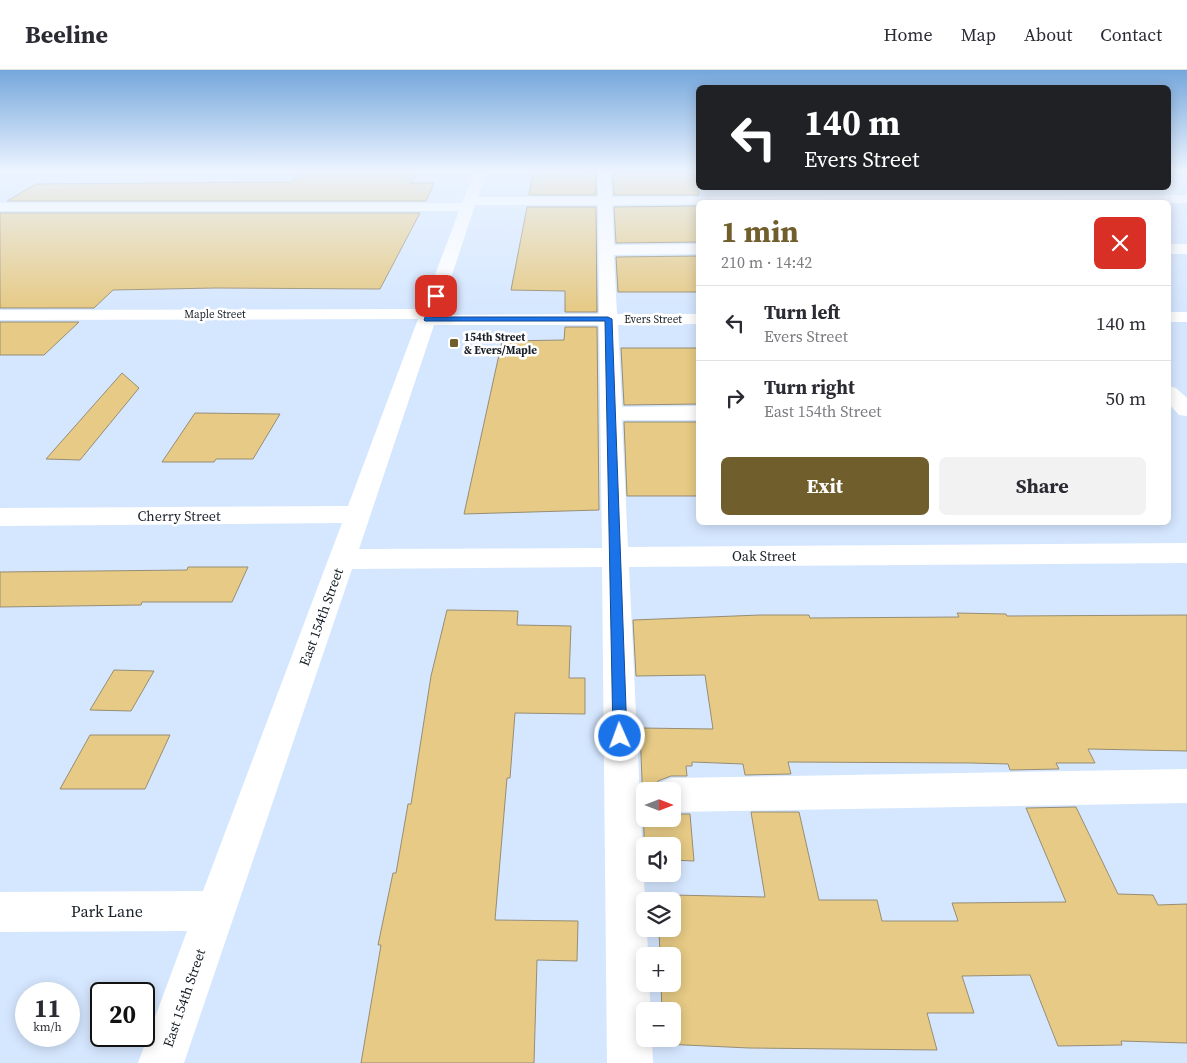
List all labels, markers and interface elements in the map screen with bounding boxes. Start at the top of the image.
text: Beeline [25,18,108,51]
text: Home [884,22,933,47]
text: Map [961,22,996,47]
text: About [1024,22,1072,47]
text: Contact [1100,22,1162,47]
text: 140 m [804,99,900,147]
icon: left [721,105,786,170]
text: Evers Street [804,144,919,174]
text: 1 min [721,211,799,252]
button: close [1094,217,1146,269]
text: 210 m · 14:42 [721,251,812,273]
pin [415,275,457,317]
icon: arrive [422,282,450,310]
text: Turn left [764,299,840,325]
street label: Maple Street [184,307,246,322]
icon: left [721,309,749,337]
text: 140 m [1096,310,1146,336]
street label: Evers Street [624,312,682,327]
text: Evers Street [764,325,848,347]
place label: 154th Street & Evers/Maple [464,330,537,358]
marker: 154th Street & Evers/Maple [448,337,460,349]
text: Turn right [764,374,855,400]
icon: right [721,384,749,412]
text: 50 m [1105,385,1146,411]
text: East 154th Street [764,400,882,422]
button: Exit [721,457,929,515]
button: Share [939,457,1146,515]
street label: Cherry Street [138,506,221,526]
street label: Oak Street [732,546,797,566]
street label: East 154th Street [294,565,348,669]
position arrow [593,709,645,761]
north arrow [636,782,681,828]
map controls [636,782,681,1047]
button: sound [636,837,681,882]
button: layers [636,892,681,937]
street label: Park Lane [71,900,143,922]
street label: East 154th Street [158,946,210,1050]
button: + [636,947,681,992]
speed limit sign: 20 [90,982,155,1047]
text: 11 [34,991,61,1025]
button: − [636,1002,681,1047]
text: km/h [33,1019,62,1035]

